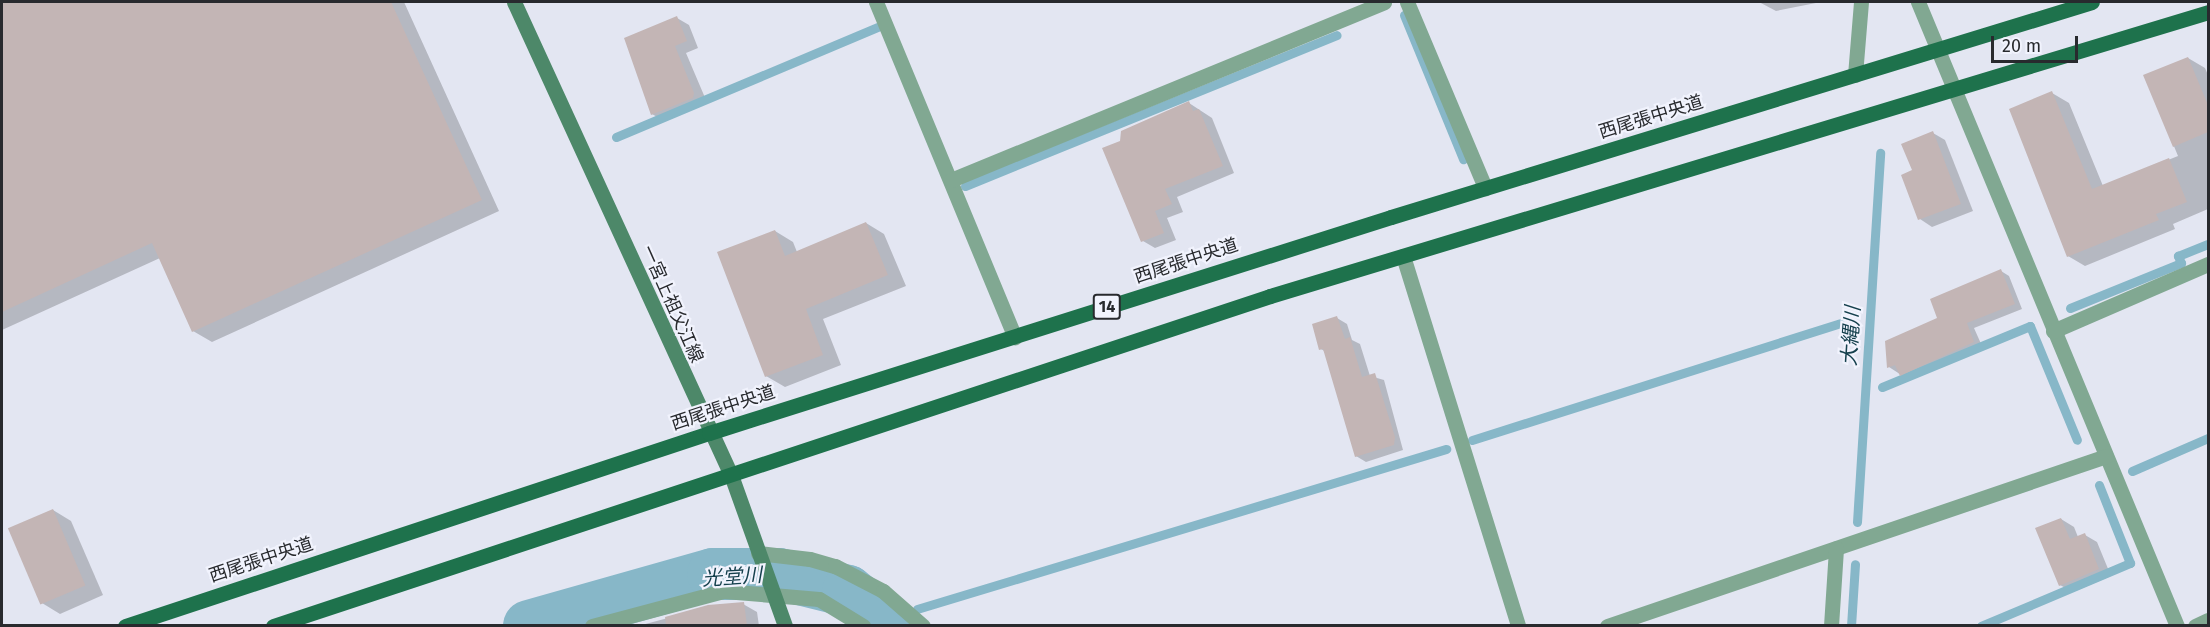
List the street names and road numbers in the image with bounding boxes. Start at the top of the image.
street label: 西尾張中央道 [1596,91,1706,143]
street label: 西尾張中央道 [1131,234,1241,288]
street label: 一宮上祖父江線 [637,242,707,366]
road number: 14 [1092,294,1122,320]
street label: 西尾張中央道 [668,381,778,435]
street label: 西尾張中央道 [206,533,316,587]

